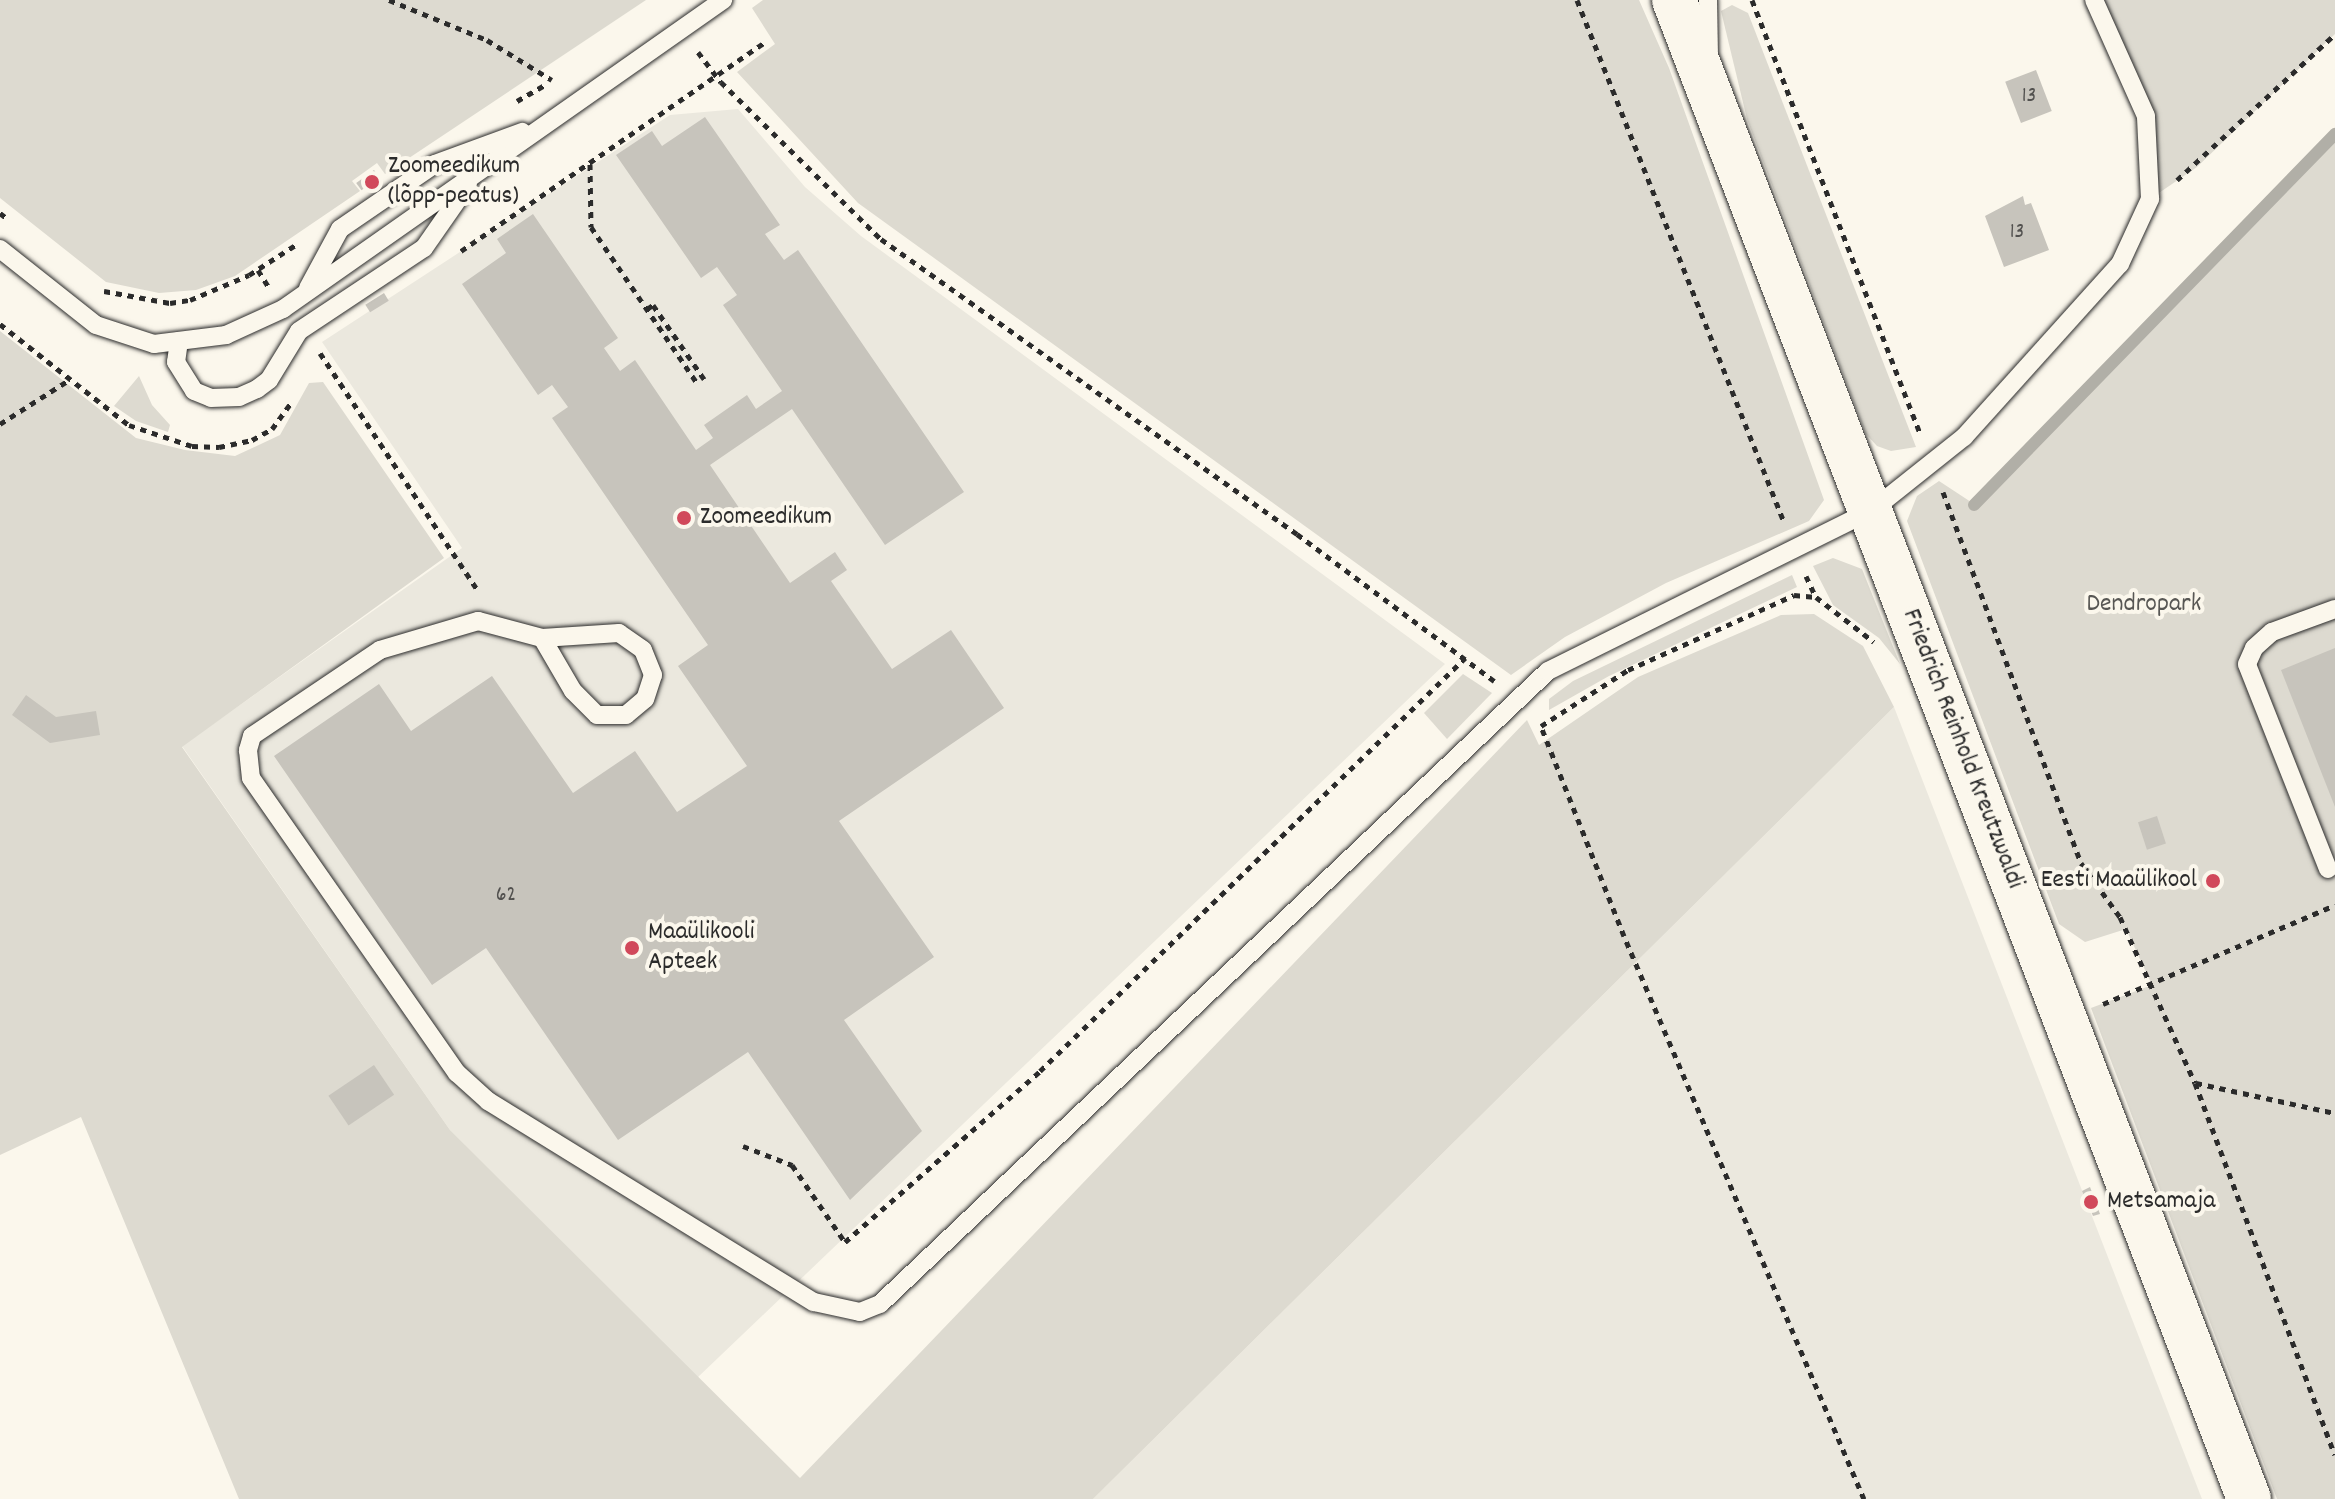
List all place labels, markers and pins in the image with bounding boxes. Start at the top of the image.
place label: Zoomeedikum (lõpp-peatus) [388,151,520,212]
marker: Zoomeedikum (lõpp-peatus) [363,173,381,191]
place label: Zoomeedikum [700,502,832,534]
marker: Zoomeedikum [675,509,693,527]
place label: Eesti Maaülikool [2041,865,2197,897]
marker: Eesti Maaülikool [2204,872,2222,890]
place label: Maaülikooli Apteek [648,917,755,978]
marker: Maaülikooli Apteek [623,939,641,957]
place label: Metsamaja [2107,1186,2215,1218]
marker: Metsamaja [2082,1193,2100,1211]

